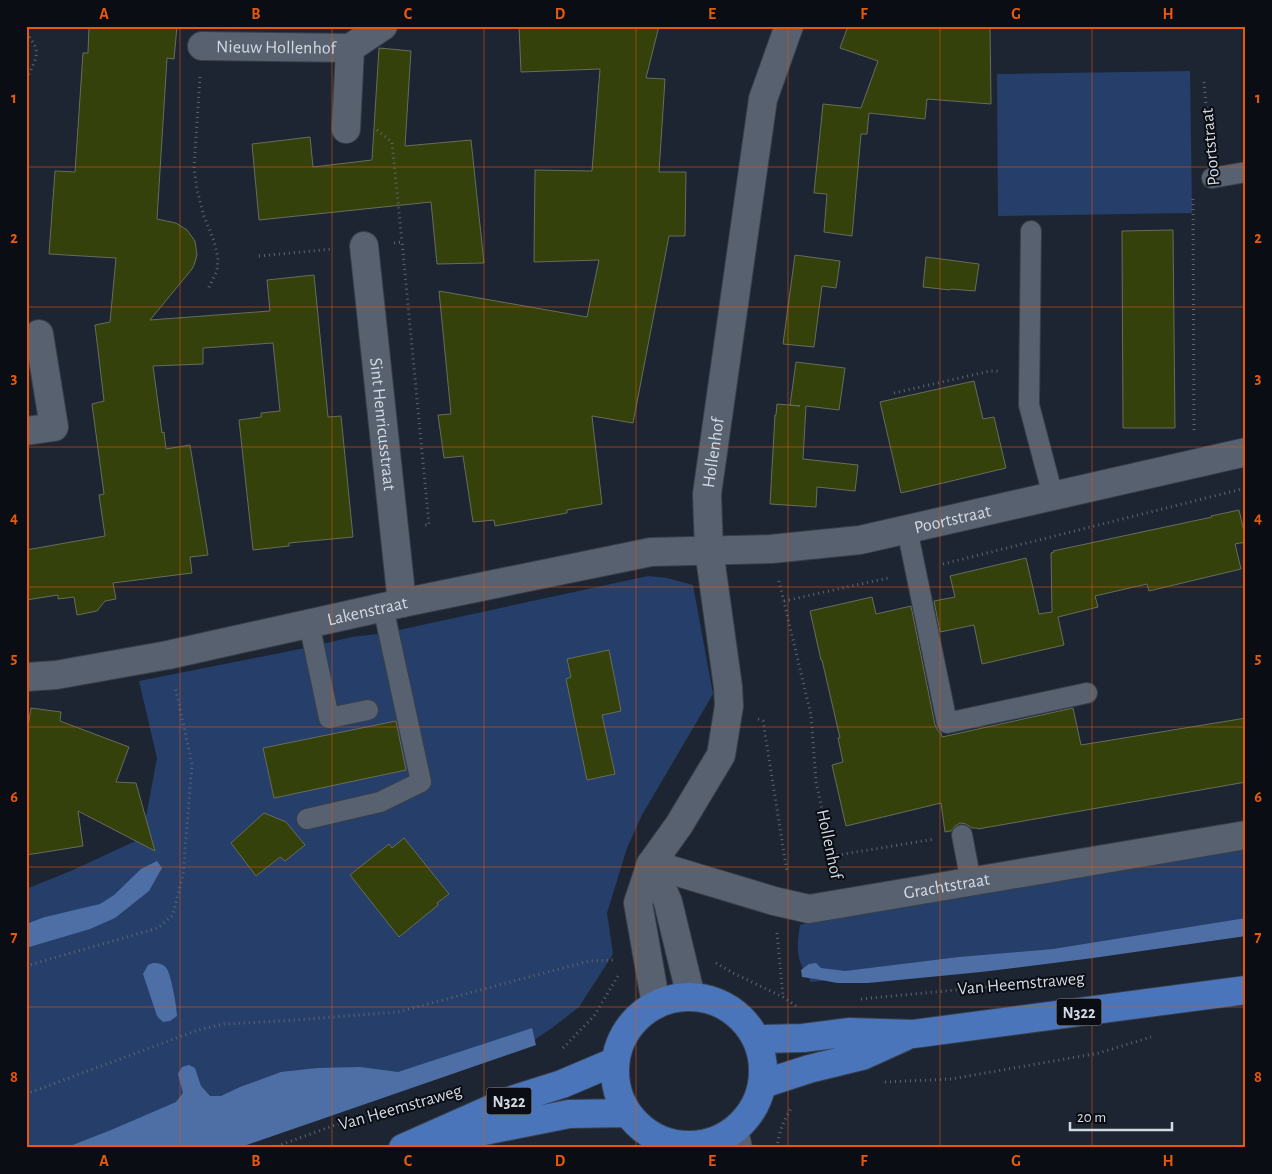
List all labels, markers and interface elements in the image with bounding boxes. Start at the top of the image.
text: A [99,6,109,22]
text: B [251,6,261,22]
text: C [404,6,413,22]
text: D [555,6,566,22]
text: E [708,6,716,22]
text: F [860,6,868,22]
text: G [1011,6,1021,22]
text: H [1162,6,1174,22]
street label: Nieuw Hollenhof [216,38,337,58]
text: 1 [11,90,17,106]
text: 1 [1255,90,1261,106]
street label: Poortstraat [1199,107,1223,187]
text: 2 [10,230,18,246]
text: 2 [1254,230,1262,246]
street label: Sint Henricusstraat [366,357,398,492]
text: 3 [11,370,18,386]
text: 3 [1255,370,1262,386]
street label: Hollenhof [700,415,728,489]
street label: Poortstraat [913,502,993,537]
text: 4 [10,510,18,526]
text: 4 [1254,510,1262,526]
street label: Lakenstraat [326,594,410,629]
text: 5 [11,650,18,666]
text: 5 [1255,650,1262,666]
text: 6 [10,789,18,805]
text: 6 [1254,789,1262,805]
street label: Hollenhof [813,808,845,882]
street label: Grachtstraat [902,870,991,903]
text: 7 [11,929,18,945]
text: 7 [1255,929,1262,945]
street label: Van Heemstraweg [957,969,1086,999]
road number: N322 [1056,999,1102,1026]
text: 8 [10,1069,18,1085]
text: 8 [1254,1069,1262,1085]
street label: Van Heemstraweg [337,1082,464,1134]
road number: N322 [486,1088,532,1114]
scale bar [1070,1099,1172,1131]
text: 20 m [1077,1110,1106,1125]
text: A [99,1153,109,1169]
text: B [251,1153,261,1169]
text: C [404,1153,413,1169]
text: D [555,1153,566,1169]
text: E [708,1153,716,1169]
text: F [860,1153,868,1169]
text: G [1011,1153,1021,1169]
text: H [1162,1153,1174,1169]

